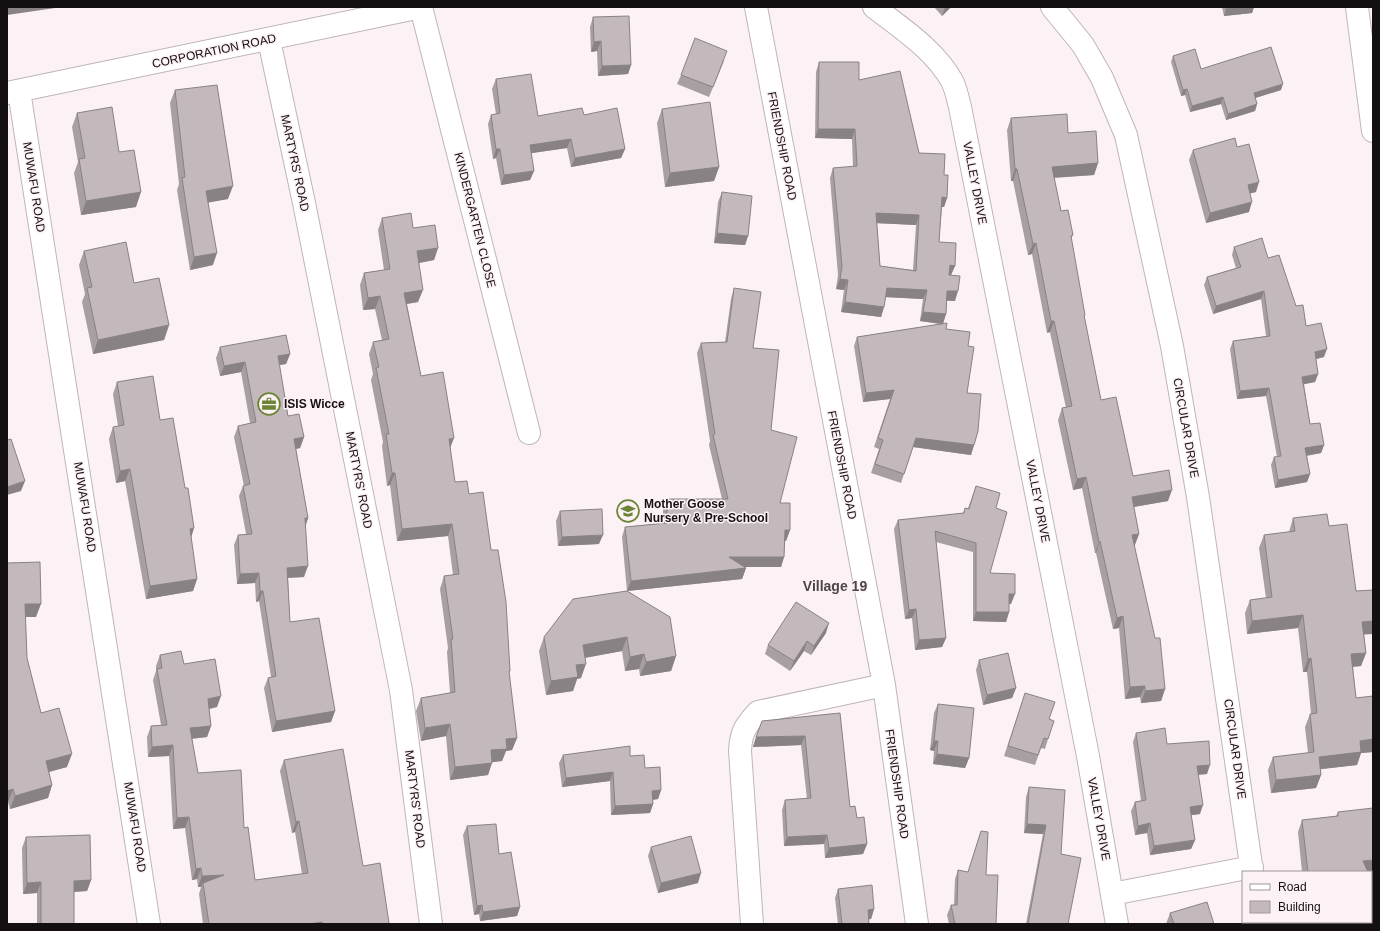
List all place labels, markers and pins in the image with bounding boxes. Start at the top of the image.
office icon: ISIS Wicce [256,391,282,417]
place label: ISIS Wicce [284,397,345,411]
place label: Mother Goose Nursery & Pre-School [644,497,768,525]
school or university icon: Mother Goose Nursery & Pre-School [615,498,641,524]

